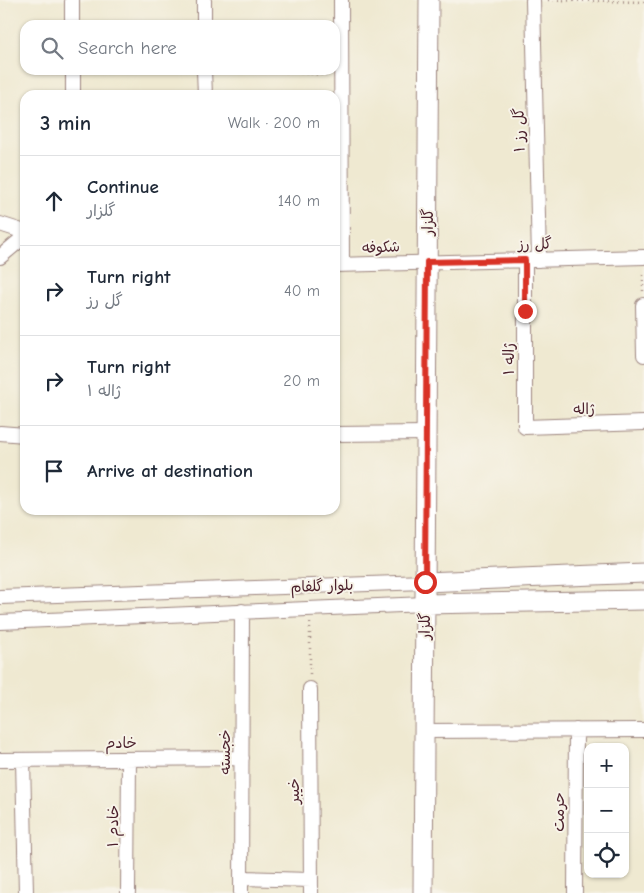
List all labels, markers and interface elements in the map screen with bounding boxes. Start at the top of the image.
search box [20,20,340,75]
icon: search [38,34,66,62]
text: Search here [78,37,177,59]
street label: گل رز ۱ [510,108,528,152]
text: 3 min [40,111,91,135]
text: Walk · 200 m [228,114,320,132]
text: Continue [87,176,159,198]
icon: ahead [40,187,68,215]
text: 140 m [278,192,320,210]
text: گلزار [87,202,116,220]
street label: گلزار [419,209,437,236]
street label: گل رز [517,235,552,253]
street label: شکوفه [362,237,400,257]
text: Turn right [87,266,171,288]
icon: right [40,277,68,305]
text: 40 m [284,282,320,300]
text: گل رز [87,292,123,310]
route end [514,300,537,323]
street label: ژاله ۱ [500,343,518,375]
text: Turn right [87,356,171,378]
icon: right [40,367,68,395]
text: 20 m [283,372,320,390]
text: ژاله ۱ [87,382,121,400]
street label: ژاله [573,400,595,418]
icon: arrive [40,457,68,485]
text: Arrive at destination [87,460,253,482]
route start [414,571,437,594]
street label: بلوار گلفام [290,576,354,598]
street label: گلزار [416,613,434,640]
street label: خجسته [216,730,234,775]
street label: خادم [105,734,137,755]
map controls [584,743,629,878]
button: + [584,743,629,788]
street label: خیبر [285,778,303,806]
button: − [584,788,629,833]
street label: حرمت [550,792,568,832]
street label: ۱ خادم [104,805,125,847]
button: locate [584,833,629,878]

